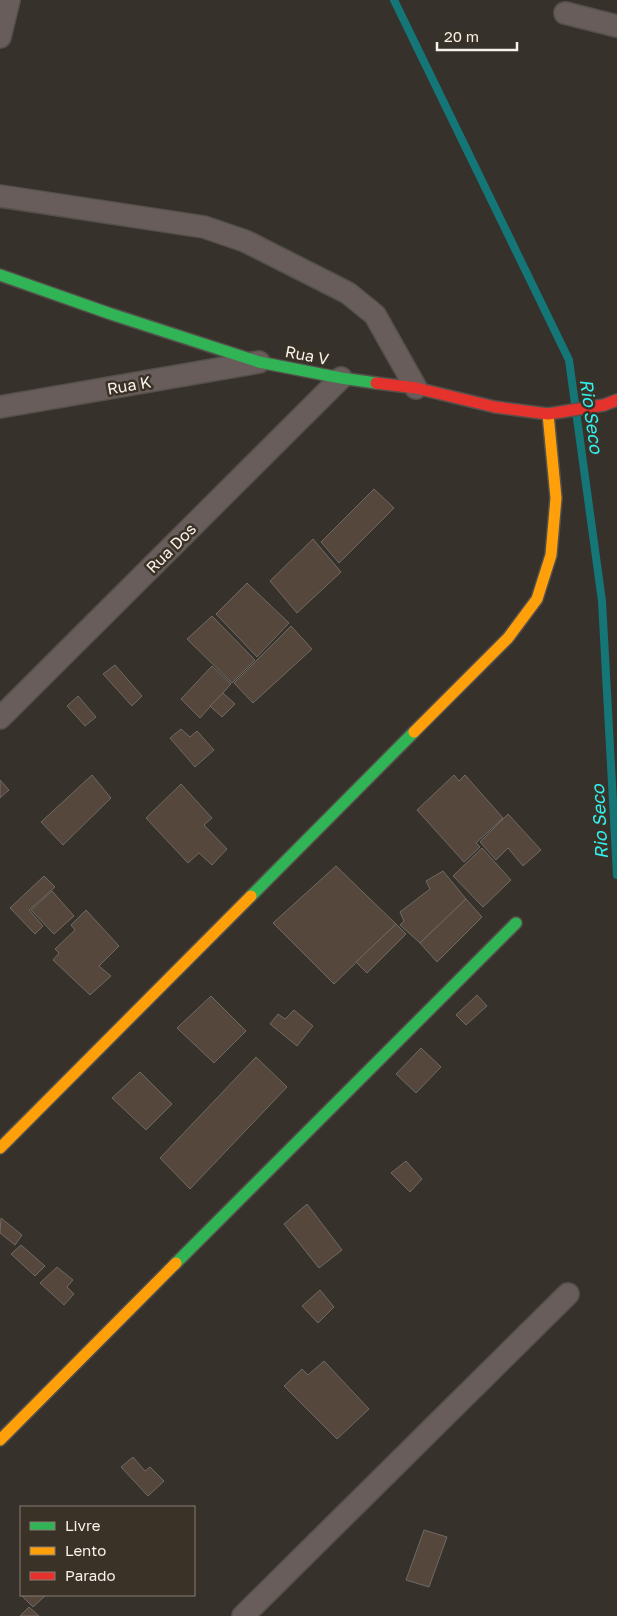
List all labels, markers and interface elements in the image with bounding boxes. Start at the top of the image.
scale bar [437,20,517,52]
text: 20 m [444,27,479,45]
street label: Rua V [283,341,331,369]
street label: Rua K [105,371,153,399]
water label: Rio Seco [576,377,608,456]
street label: Rua Dos [142,519,200,577]
water label: Rio Seco [586,783,612,860]
legend [20,1506,195,1596]
text: Livre [65,1516,101,1534]
text: Lento [65,1541,106,1559]
text: Parado [65,1566,116,1584]

